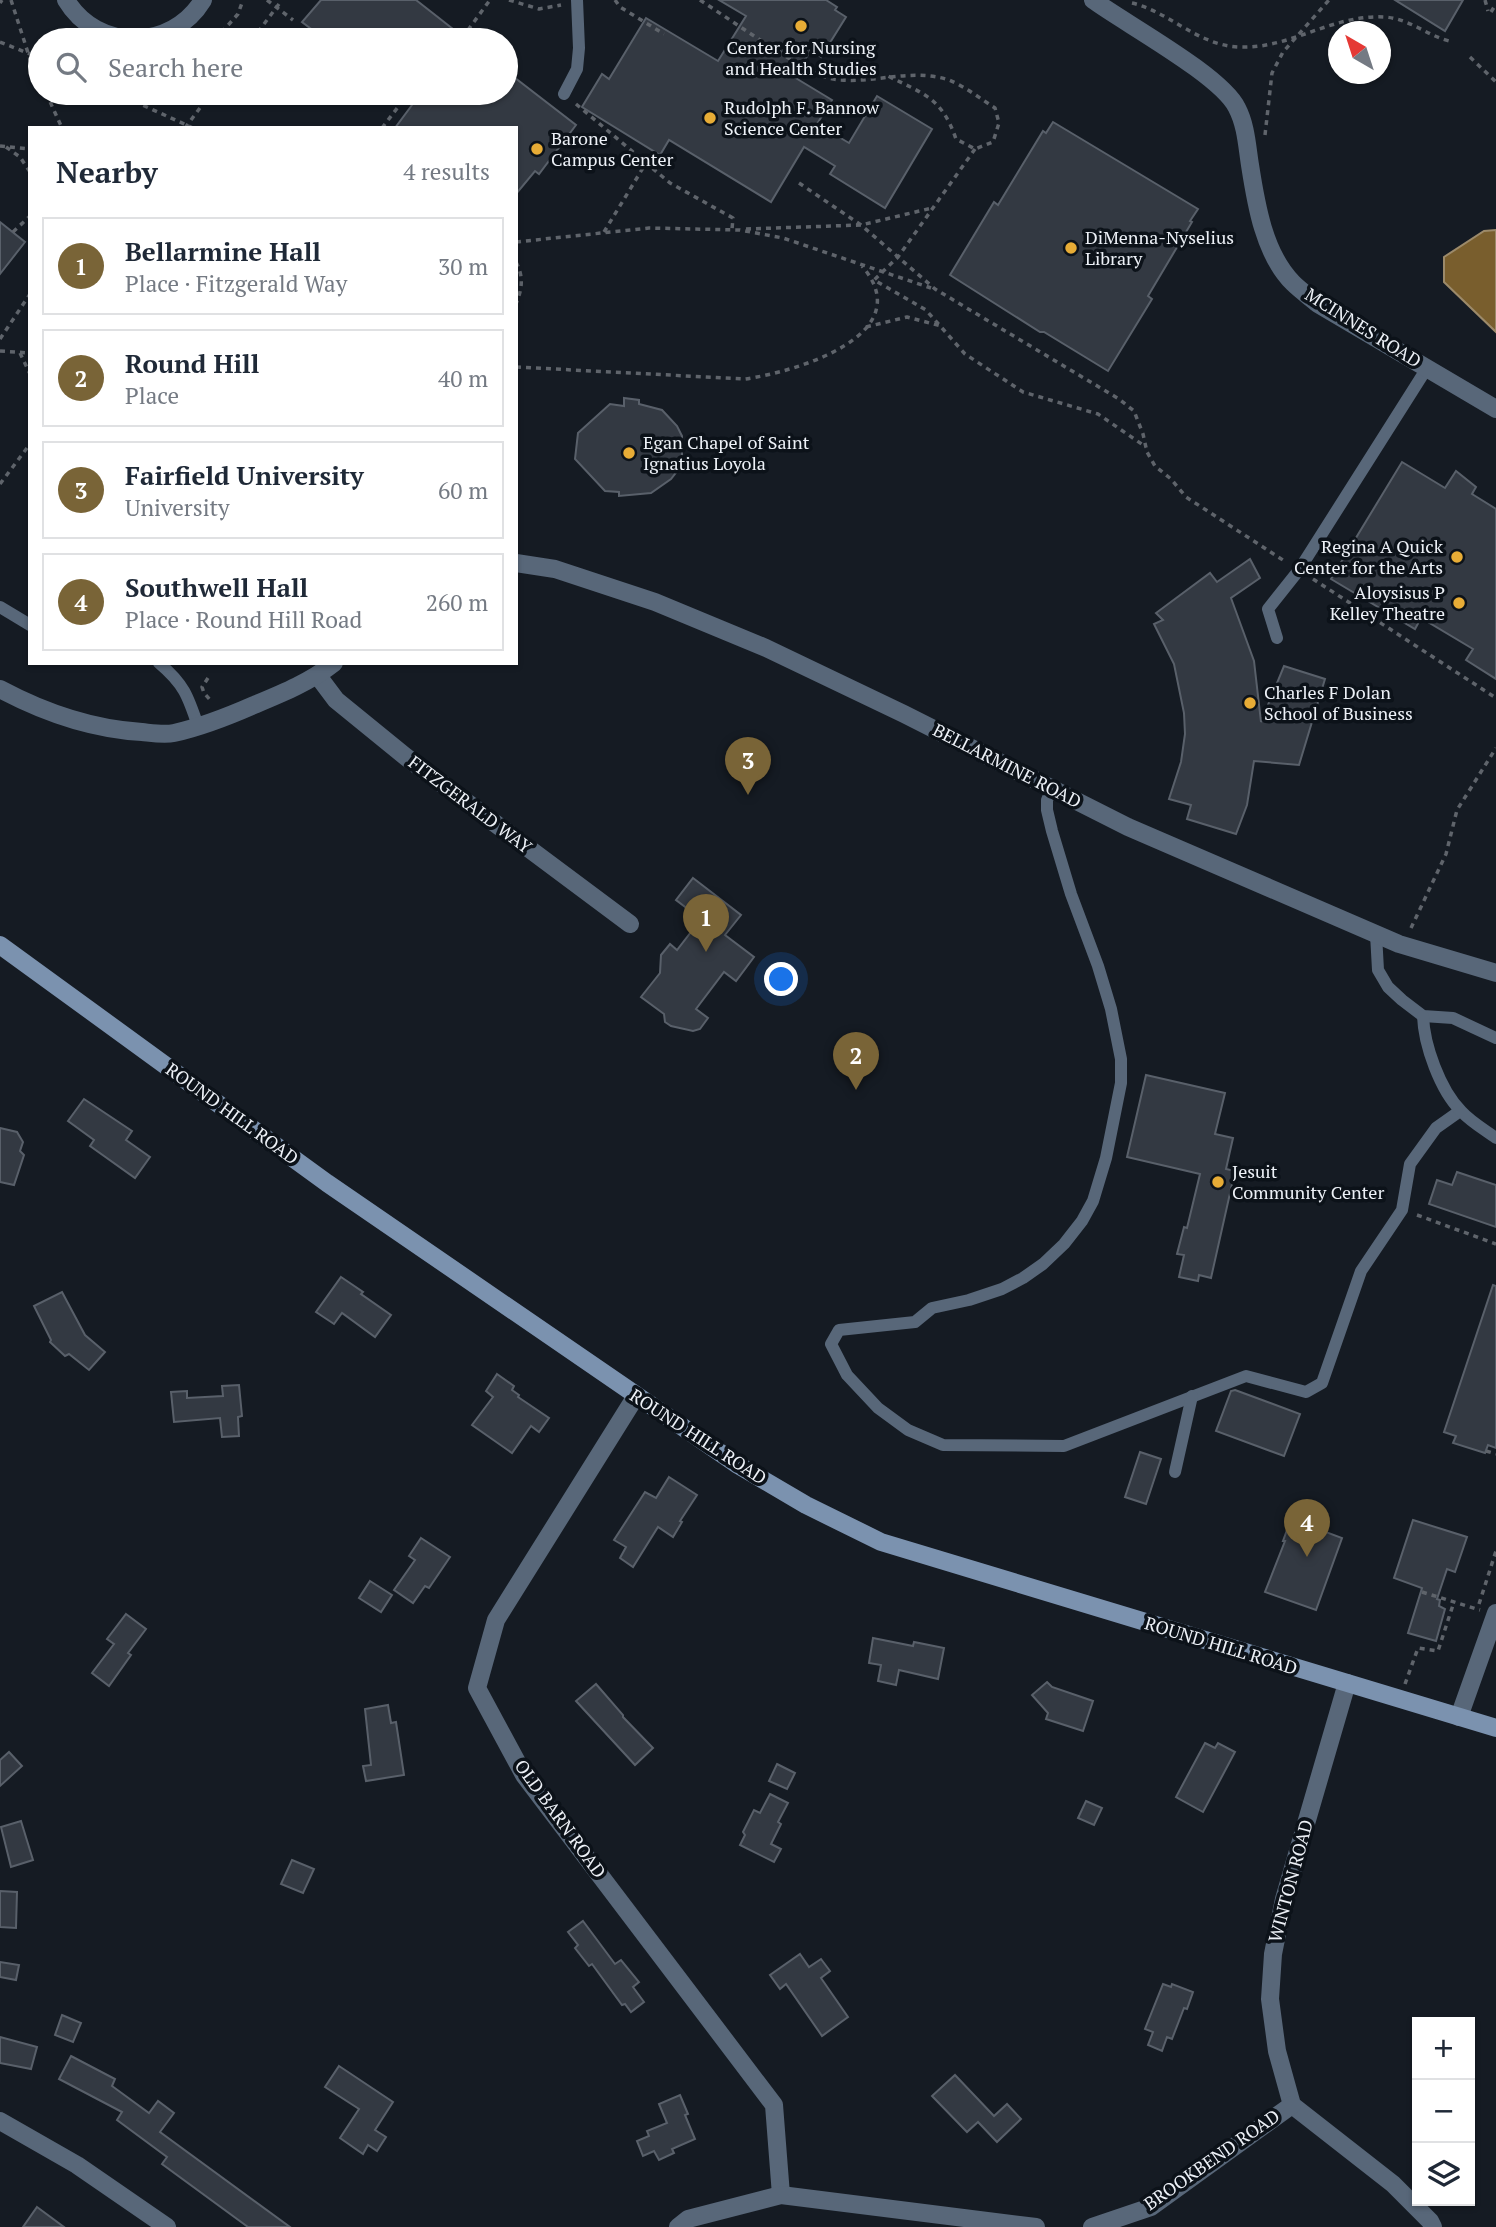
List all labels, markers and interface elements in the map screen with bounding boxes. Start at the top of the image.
marker: Center for Nursing and Health Studies [793,18,809,34]
north arrow [1328,21,1391,84]
search box [28,28,518,105]
place label: Center for Nursing and Health Studies [725,35,877,80]
icon: search [52,48,90,86]
text: Search here [108,50,243,84]
place label: Rudolph F. Bannow Science Center [724,95,880,140]
marker: Rudolph F. Bannow Science Center [702,110,718,126]
place label: Barone Campus Center [551,126,674,171]
marker: Barone Campus Center [529,141,545,157]
text: Nearby [56,152,158,192]
text: 4 results [403,156,490,187]
place label: DiMenna-Nyselius Library [1085,225,1234,270]
text: Bellarmine Hall [125,234,321,268]
marker: DiMenna-Nyselius Library [1063,240,1079,256]
text: 1 [75,251,88,282]
text: 30 m [438,251,488,282]
text: Place · Fitzgerald Way [125,268,347,299]
street label: MCINNES ROAD [1301,282,1426,372]
text: Round Hill [125,346,259,380]
text: 2 [75,363,88,394]
text: 40 m [438,363,488,394]
text: Place [125,380,179,411]
place label: Egan Chapel of Saint Ignatius Loyola [643,430,810,475]
marker: Egan Chapel of Saint Ignatius Loyola [621,445,637,461]
text: Fairfield University [125,458,364,492]
text: 3 [75,475,88,506]
text: 60 m [438,475,488,506]
text: University [125,492,230,523]
place label: Regina A Quick Center for the Arts [1294,534,1444,579]
marker: Regina A Quick Center for the Arts [1449,549,1465,565]
text: Southwell Hall [125,570,308,604]
place label: Aloysisus P Kelley Theatre [1330,580,1445,625]
text: 4 [75,587,88,618]
text: 260 m [426,587,488,618]
marker: Aloysisus P Kelley Theatre [1451,595,1467,611]
text: Place · Round Hill Road [125,604,362,635]
place label: Charles F Dolan School of Business [1264,680,1413,725]
marker: Charles F Dolan School of Business [1242,695,1258,711]
street label: BELLARMINE ROAD [929,717,1086,813]
pin: 3 [725,737,771,795]
street label: FITZGERALD WAY [404,750,537,859]
pin: 1 [683,894,729,952]
your location [764,962,798,996]
pin: 2 [833,1032,879,1090]
street label: ROUND HILL ROAD [161,1057,304,1169]
place label: Jesuit Community Center [1232,1159,1384,1204]
marker: Jesuit Community Center [1210,1174,1226,1190]
street label: ROUND HILL ROAD [626,1383,772,1489]
pin: 4 [1284,1499,1330,1557]
street label: ROUND HILL ROAD [1142,1610,1301,1680]
street label: OLD BARN ROAD [510,1754,612,1883]
street label: WINTON ROAD [1262,1817,1318,1945]
map controls [1412,2017,1475,2206]
button: + [1412,2017,1475,2080]
button: − [1412,2080,1475,2143]
street label: BROOKBEND ROAD [1139,2103,1284,2215]
button: layers [1412,2143,1475,2206]

